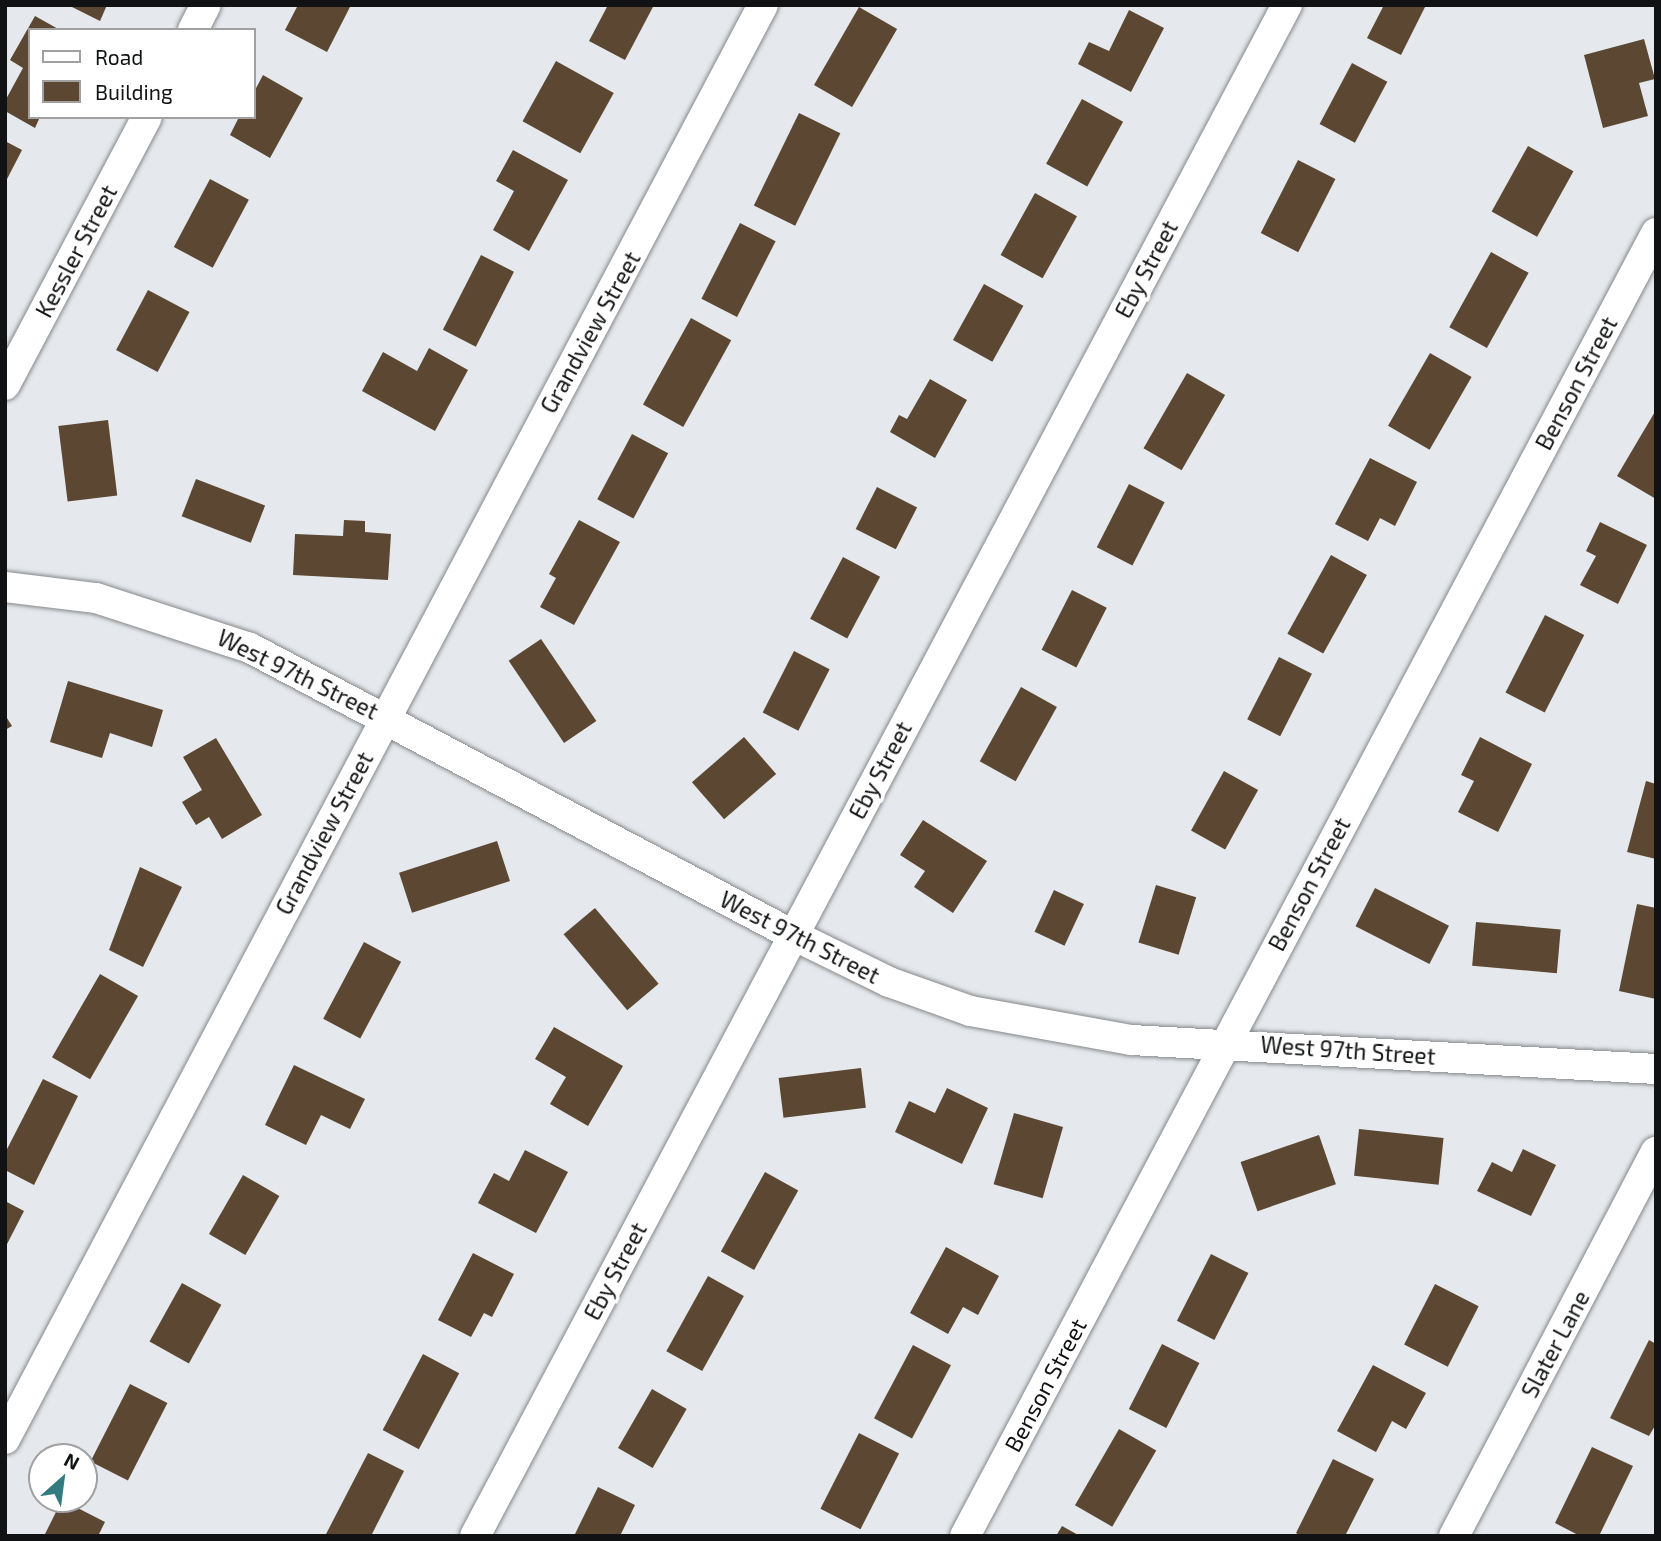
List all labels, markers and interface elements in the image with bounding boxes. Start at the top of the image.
legend [28,28,256,119]
text: Road [95,44,143,69]
text: Building [95,79,173,104]
street label: Kessler Street [29,180,123,322]
street label: Eby Street [1109,215,1183,323]
street label: Grandview Street [534,246,646,418]
street label: Benson Street [1529,312,1623,454]
street label: West 97th Street [213,623,383,725]
street label: Eby Street [843,716,917,824]
street label: Grandview Street [269,747,379,919]
street label: Benson Street [1262,813,1356,955]
street label: West 97th Street [716,885,884,989]
street label: West 97th Street [1260,1030,1436,1070]
street label: Eby Street [578,1217,652,1325]
street label: Slater Lane [1515,1285,1595,1403]
street label: Benson Street [998,1314,1092,1456]
north arrow [28,1443,98,1513]
text: N [61,1447,84,1474]

